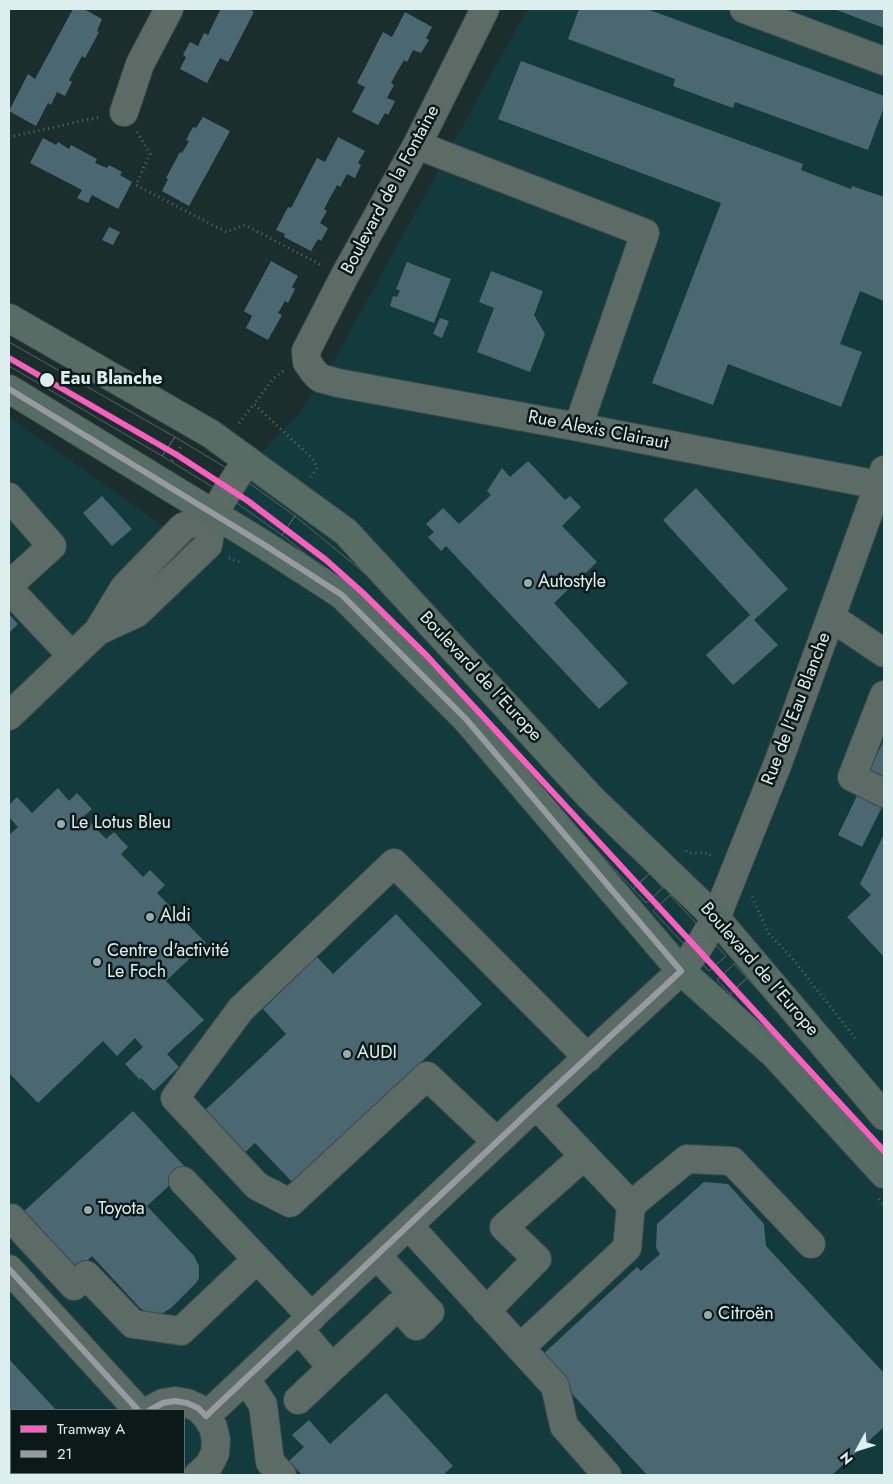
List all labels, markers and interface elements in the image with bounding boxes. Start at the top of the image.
street label: Boulevard de la Fontaine [337,102,445,278]
place label: Eau Blanche [60,369,163,391]
marker: Eau Blanche [38,371,56,389]
street label: Rue Alexis Clairaut [526,407,670,455]
place label: Autostyle [538,572,606,594]
marker: Autostyle [522,577,534,589]
street label: Boulevard de l'Europe [414,608,546,746]
street label: Rue de l'Eau Blanche [758,630,836,788]
place label: Le Lotus Bleu [71,813,171,835]
marker: Le Lotus Bleu [55,818,67,830]
street label: Boulevard de l'Europe [695,899,823,1041]
place label: Aldi [160,906,191,928]
marker: Aldi [144,911,156,923]
place label: Centre d'activité Le Foch [107,941,229,984]
marker: Centre d'activité Le Foch [91,956,103,968]
place label: AUDI [357,1043,397,1065]
marker: AUDI [341,1048,353,1060]
place label: Toyota [98,1199,145,1221]
marker: Toyota [82,1204,94,1216]
place label: Citroën [718,1304,774,1326]
marker: Citroën [702,1309,714,1321]
legend [10,1409,185,1474]
text: Tramway A [57,1418,125,1440]
north arrow [833,1424,883,1474]
text: 21 [57,1443,72,1465]
text: N [835,1448,858,1469]

